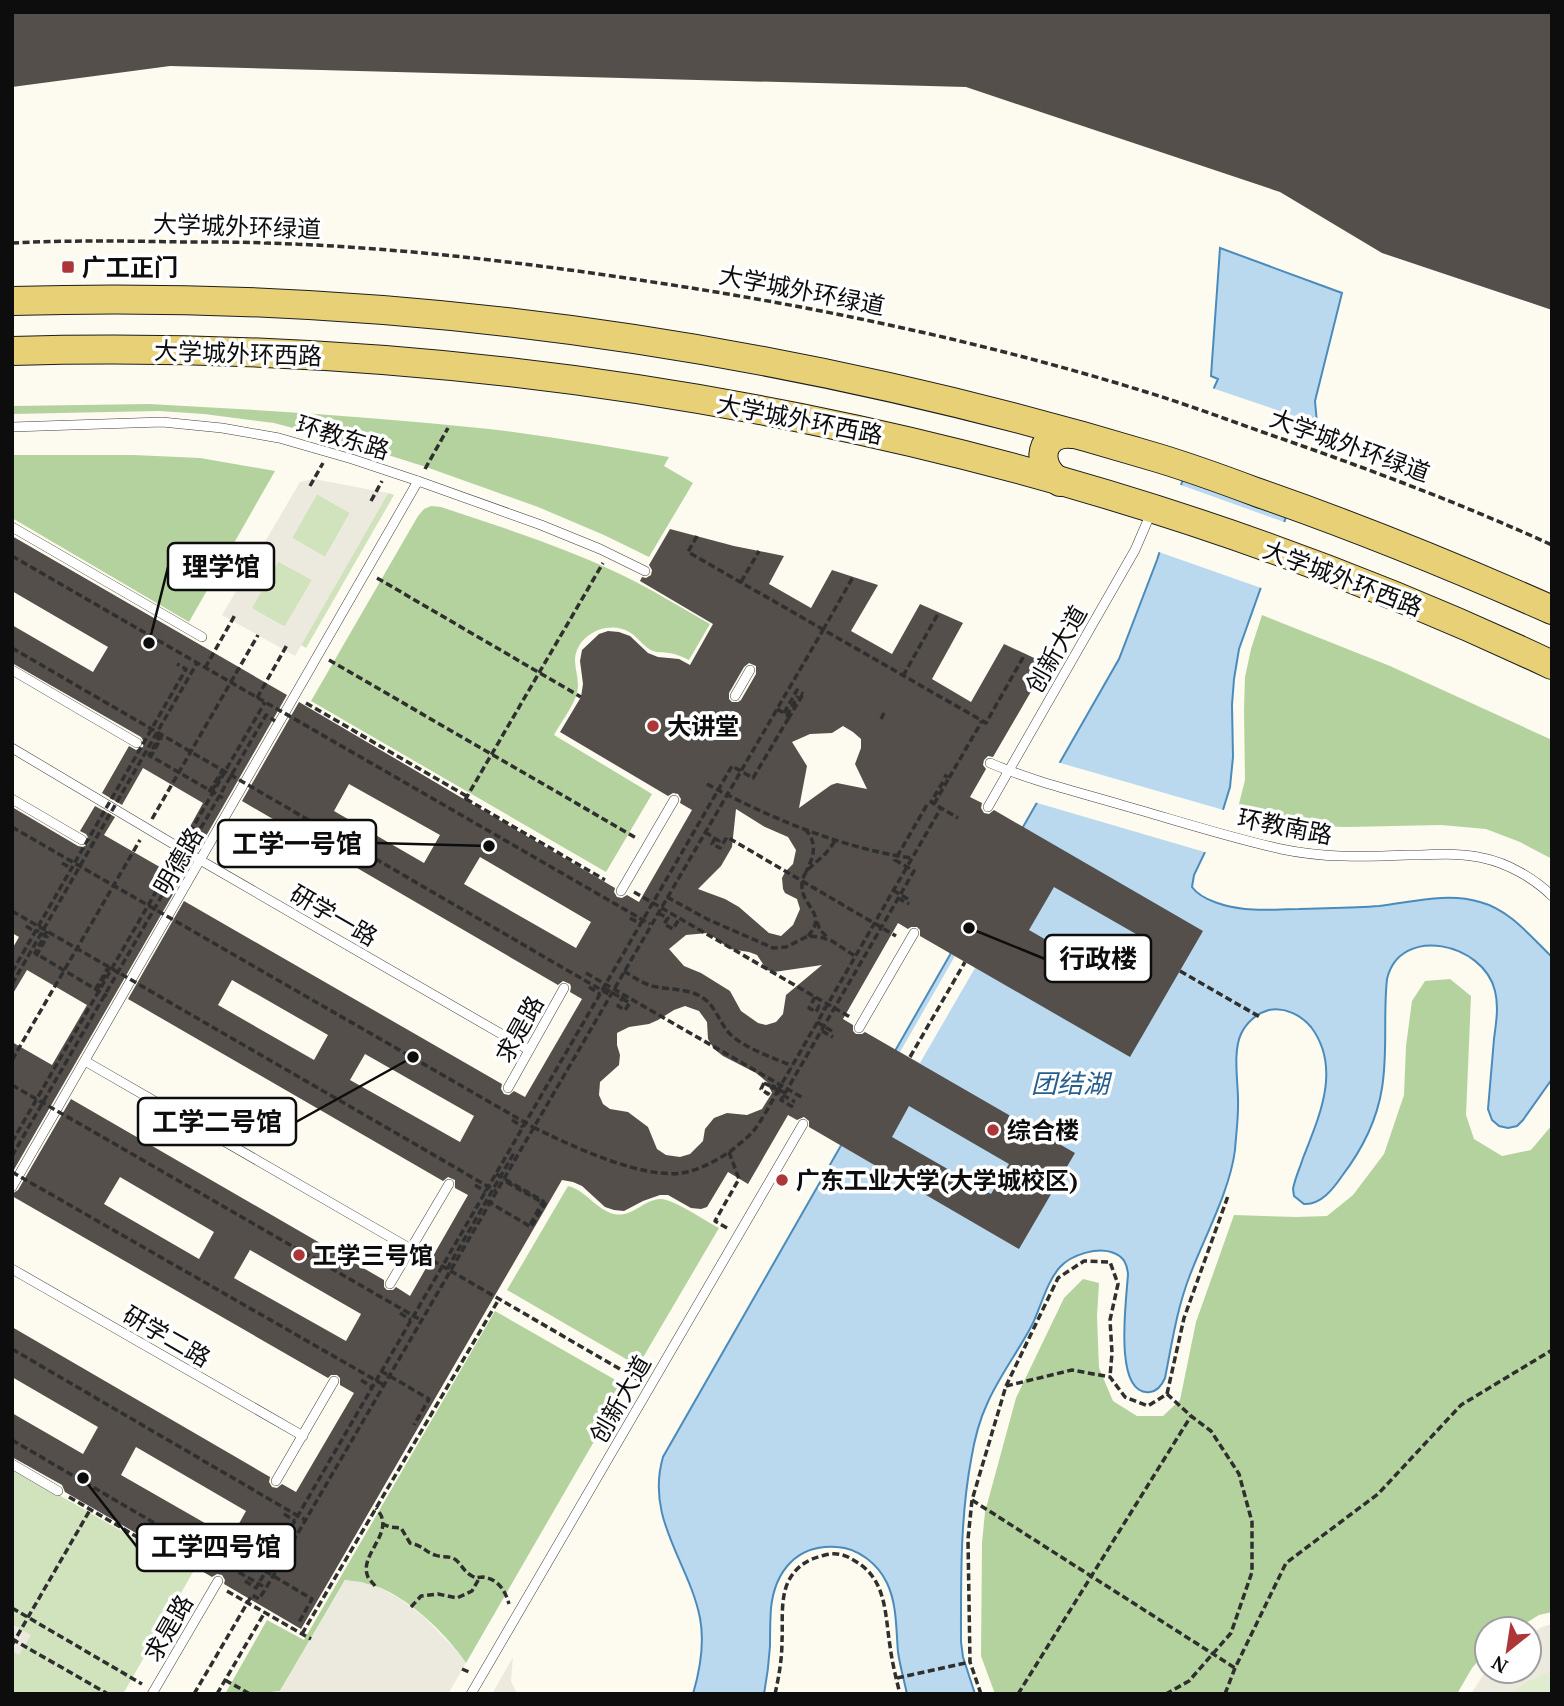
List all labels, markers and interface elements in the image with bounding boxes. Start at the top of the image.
street label: 大学城外环绿道 [152,207,322,245]
place label: 广工正门 [82,251,178,283]
street label: 大学城外环绿道 [716,258,888,322]
marker: 广工正门 [60,259,76,275]
street label: 大学城外环西路 [153,334,323,372]
street label: 大学城外环西路 [714,387,886,451]
street label: 大学城外环绿道 [1266,401,1434,489]
street label: 环教东路 [292,408,394,466]
street label: 大学城外环西路 [1259,533,1427,623]
callout: 理学馆 [168,543,274,590]
text: 理学馆 [182,549,260,583]
street label: 创新大道 [1018,599,1094,699]
place label: 大讲堂 [667,710,739,742]
marker: 大讲堂 [645,718,661,734]
street label: 环教南路 [1235,801,1335,851]
callout: 工学一号馆 [218,820,376,867]
street label: 明德路 [146,822,210,900]
text: 工学一号馆 [232,826,362,860]
street label: 研学一路 [284,877,384,953]
callout: 行政楼 [1045,935,1151,982]
text: 行政楼 [1059,941,1137,975]
street label: 求是路 [488,990,550,1068]
water label: 团结湖 [1031,1066,1113,1100]
callout: 工学二号馆 [138,1098,296,1145]
text: 工学二号馆 [152,1104,282,1138]
place label: 综合楼 [1007,1114,1079,1146]
marker: 综合楼 [985,1122,1001,1138]
place label: 广东工业大学(大学城校区) [796,1164,1078,1196]
marker: 广东工业大学(大学城校区) [774,1172,790,1188]
place label: 工学三号馆 [313,1239,433,1271]
marker: 工学三号馆 [291,1247,307,1263]
street label: 研学二路 [117,1298,217,1374]
street label: 创新大道 [582,1349,658,1449]
callout: 工学四号馆 [137,1524,295,1571]
text: 工学四号馆 [151,1529,281,1563]
street label: 求是路 [136,1589,200,1667]
north arrow [1473,1615,1543,1685]
text: N [1486,1650,1512,1680]

